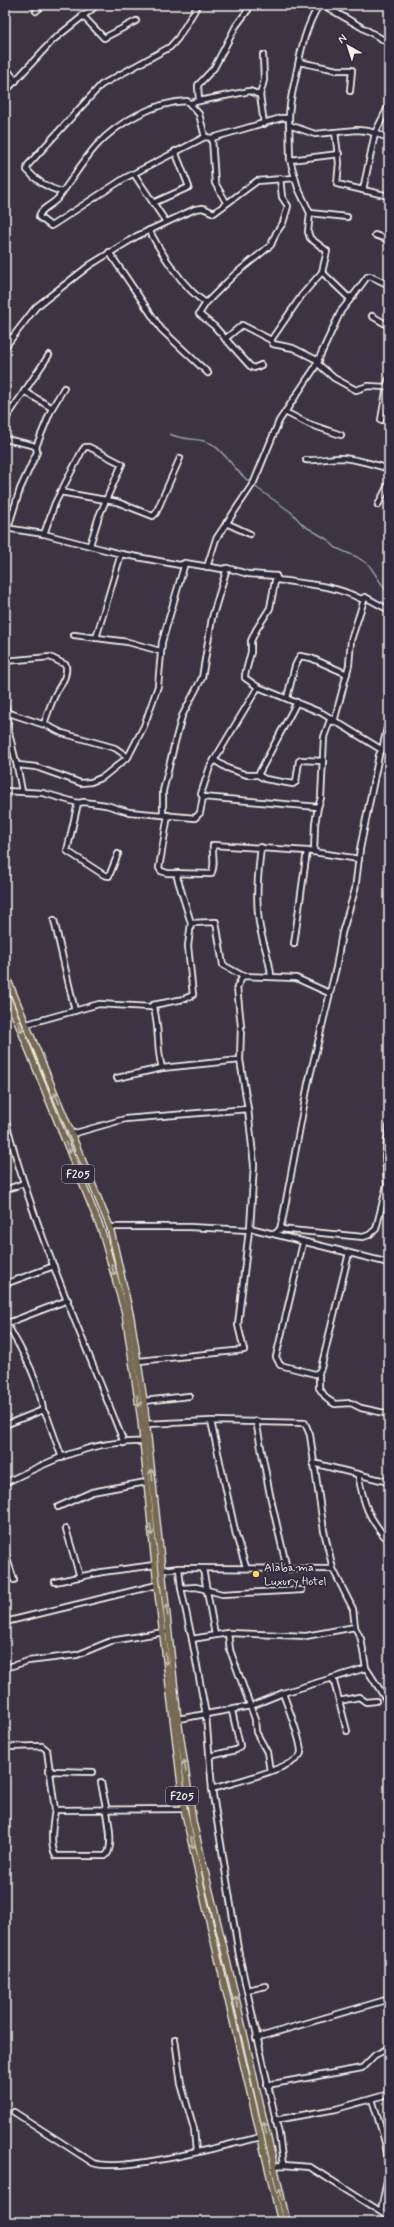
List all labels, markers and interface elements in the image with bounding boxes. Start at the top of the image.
north arrow [328,26,368,66]
text: N [335,31,350,47]
one-way arrow [17,1020,25,1032]
one-way arrow [53,1092,60,1104]
one-way arrow [64,1142,72,1154]
road number: F205 [62,1165,94,1183]
one-way arrow [110,1263,117,1276]
one-way arrow [134,1394,142,1407]
one-way arrow [148,1469,155,1482]
one-way arrow [147,1523,155,1536]
place label: Alabama Luxury Hotel [264,1560,327,1590]
marker: Alabama Luxury Hotel [251,1569,261,1579]
one-way arrow [163,1604,170,1617]
one-way arrow [162,1652,169,1665]
one-way arrow [181,1759,189,1772]
road number: F205 [166,1787,198,1805]
one-way arrow [188,1836,196,1849]
one-way arrow [232,1996,240,2009]
one-way arrow [261,2122,269,2135]
one-way arrow [276,2188,284,2201]

